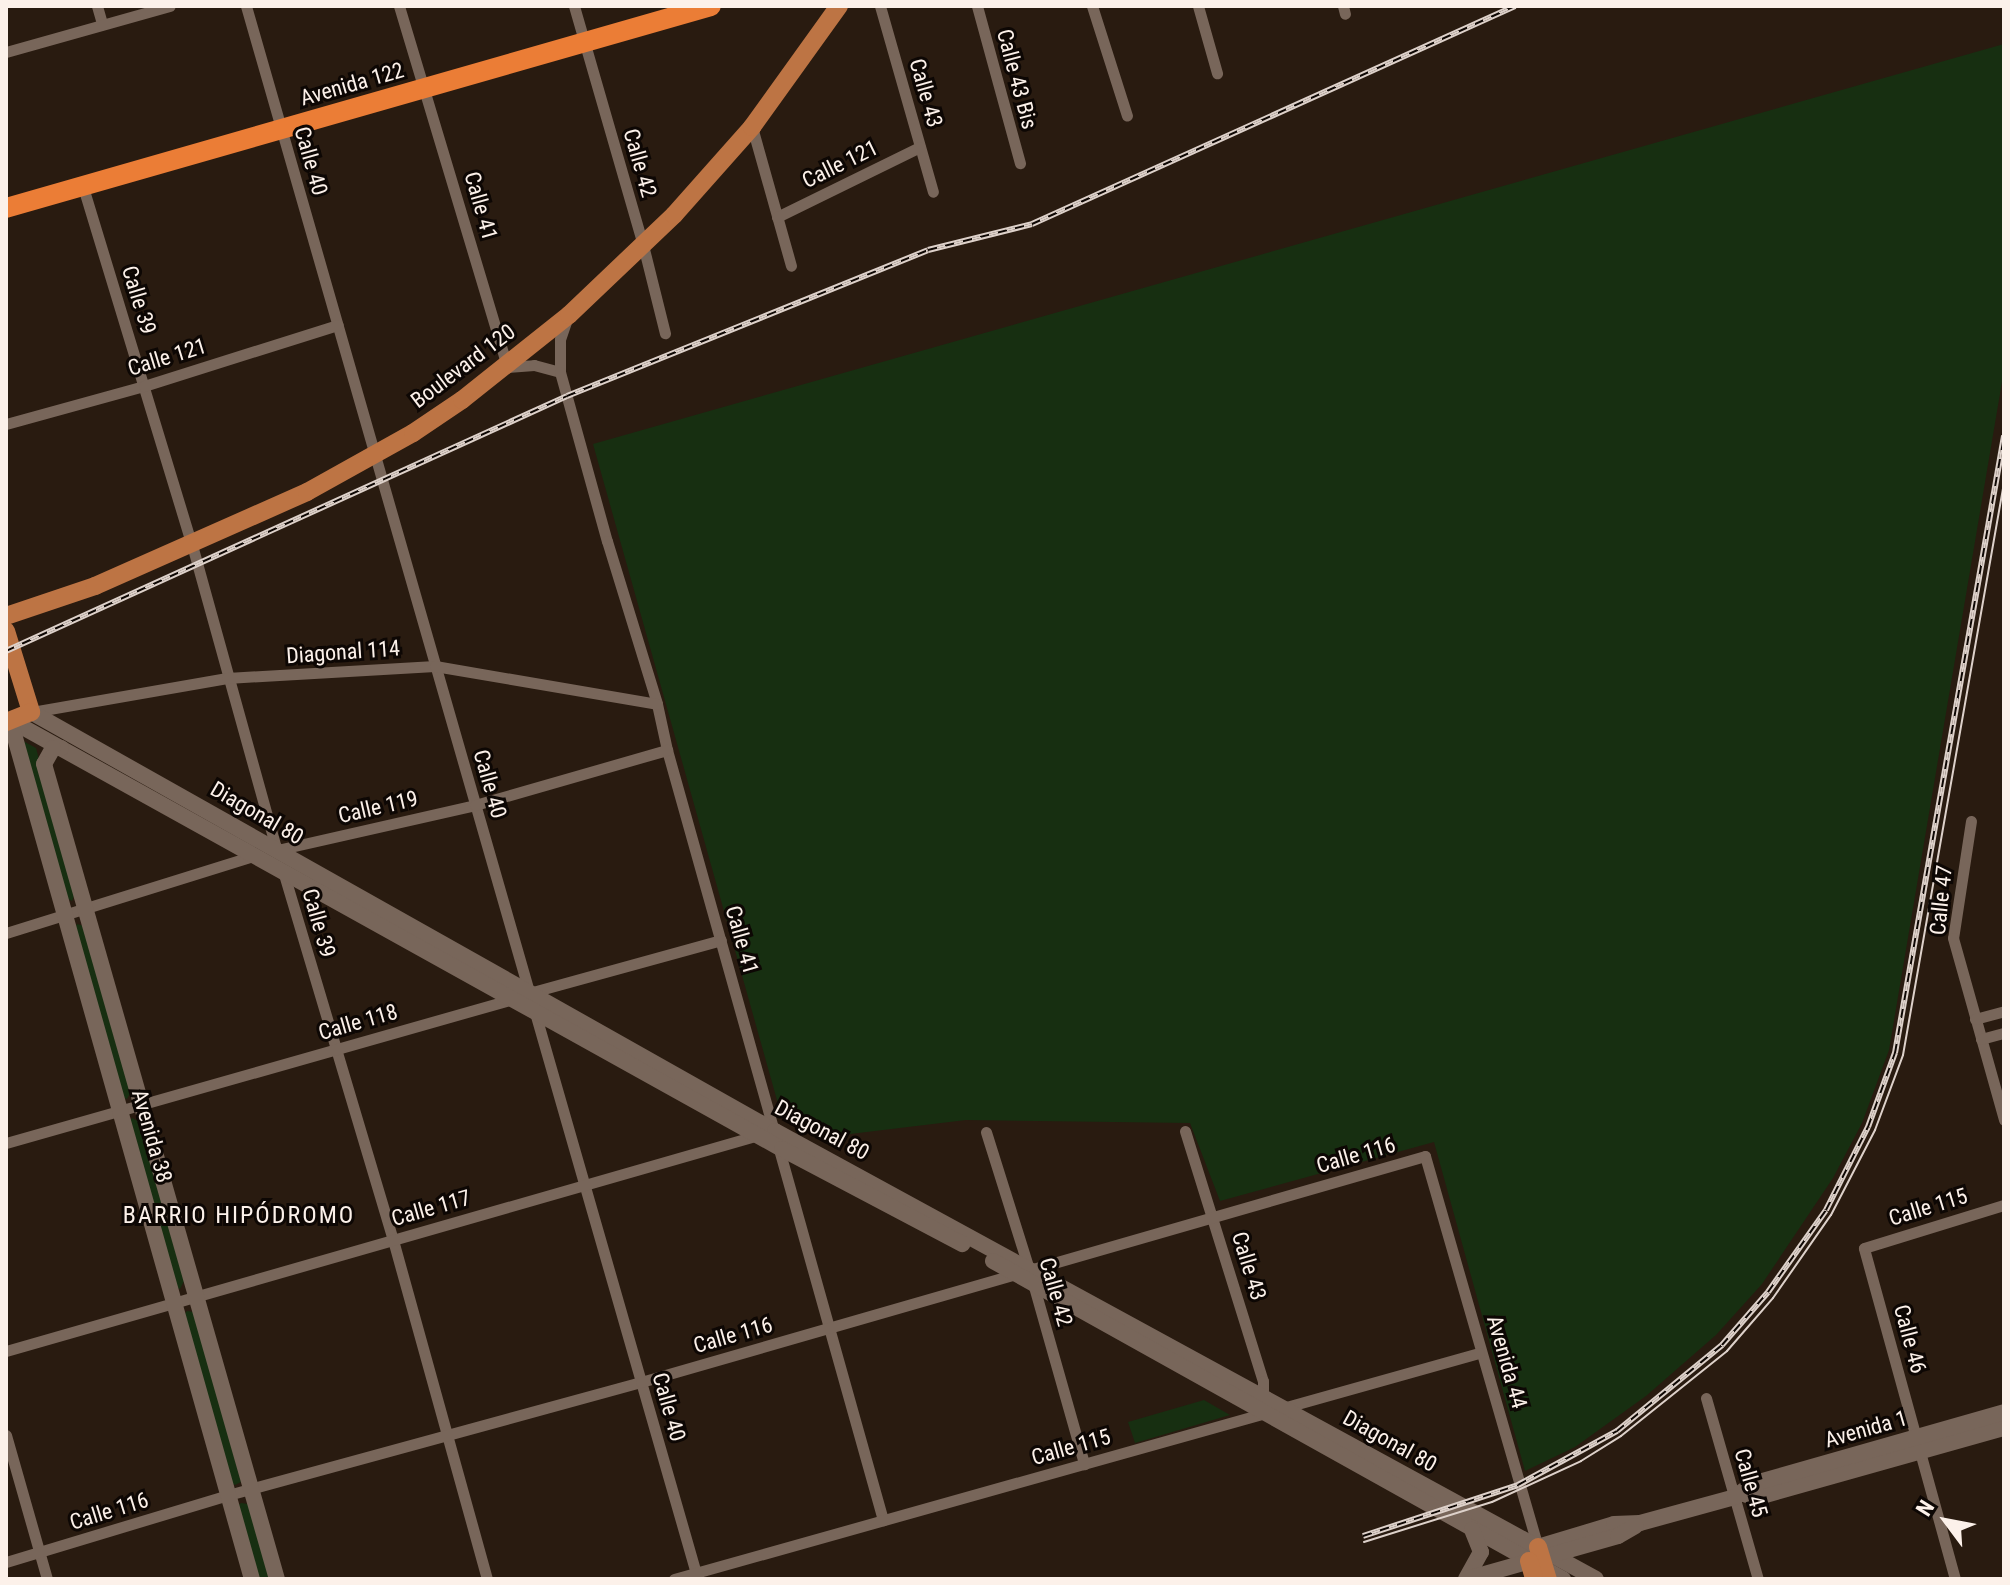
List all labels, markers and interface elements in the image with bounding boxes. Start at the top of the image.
street label: Calle 43 Bis [991,26,1043,132]
street label: Calle 43 [904,56,948,130]
street label: Avenida 122 [297,57,407,111]
street label: Calle 40 [289,124,333,198]
street label: Calle 42 [618,126,662,200]
street label: Calle 121 [798,134,882,194]
street label: Calle 41 [459,169,503,243]
street label: Calle 39 [116,263,162,337]
street label: Boulevard 120 [406,318,520,414]
street label: Calle 121 [124,333,210,381]
street label: Diagonal 114 [285,635,401,669]
street label: Calle 40 [468,747,512,821]
street label: Diagonal 80 [206,776,308,850]
street label: Calle 119 [336,785,420,829]
street label: Calle 47 [1924,864,1958,936]
street label: Calle 39 [297,886,341,960]
street label: Calle 41 [720,903,764,977]
street label: Calle 118 [315,998,401,1046]
street label: Avenida 38 [126,1086,178,1186]
street label: Diagonal 80 [770,1094,874,1166]
street label: Calle 116 [1313,1131,1399,1179]
street label: Calle 115 [1885,1183,1971,1231]
street label: Calle 117 [388,1184,474,1232]
district label: BARRIO HIPÓDROMO [123,1202,355,1230]
street label: Calle 43 [1226,1229,1272,1303]
street label: Calle 42 [1034,1255,1078,1329]
street label: Calle 46 [1888,1302,1932,1376]
street label: Calle 116 [690,1311,776,1359]
street label: Avenida 44 [1481,1312,1533,1412]
street label: Calle 40 [647,1370,691,1444]
street label: Diagonal 80 [1339,1404,1441,1478]
street label: Avenida 1 [1822,1405,1910,1453]
street label: Calle 115 [1028,1423,1114,1471]
street label: Calle 45 [1729,1446,1773,1520]
north arrow [1906,1481,1986,1561]
street label: Calle 116 [66,1487,152,1535]
text: N [1911,1496,1939,1520]

